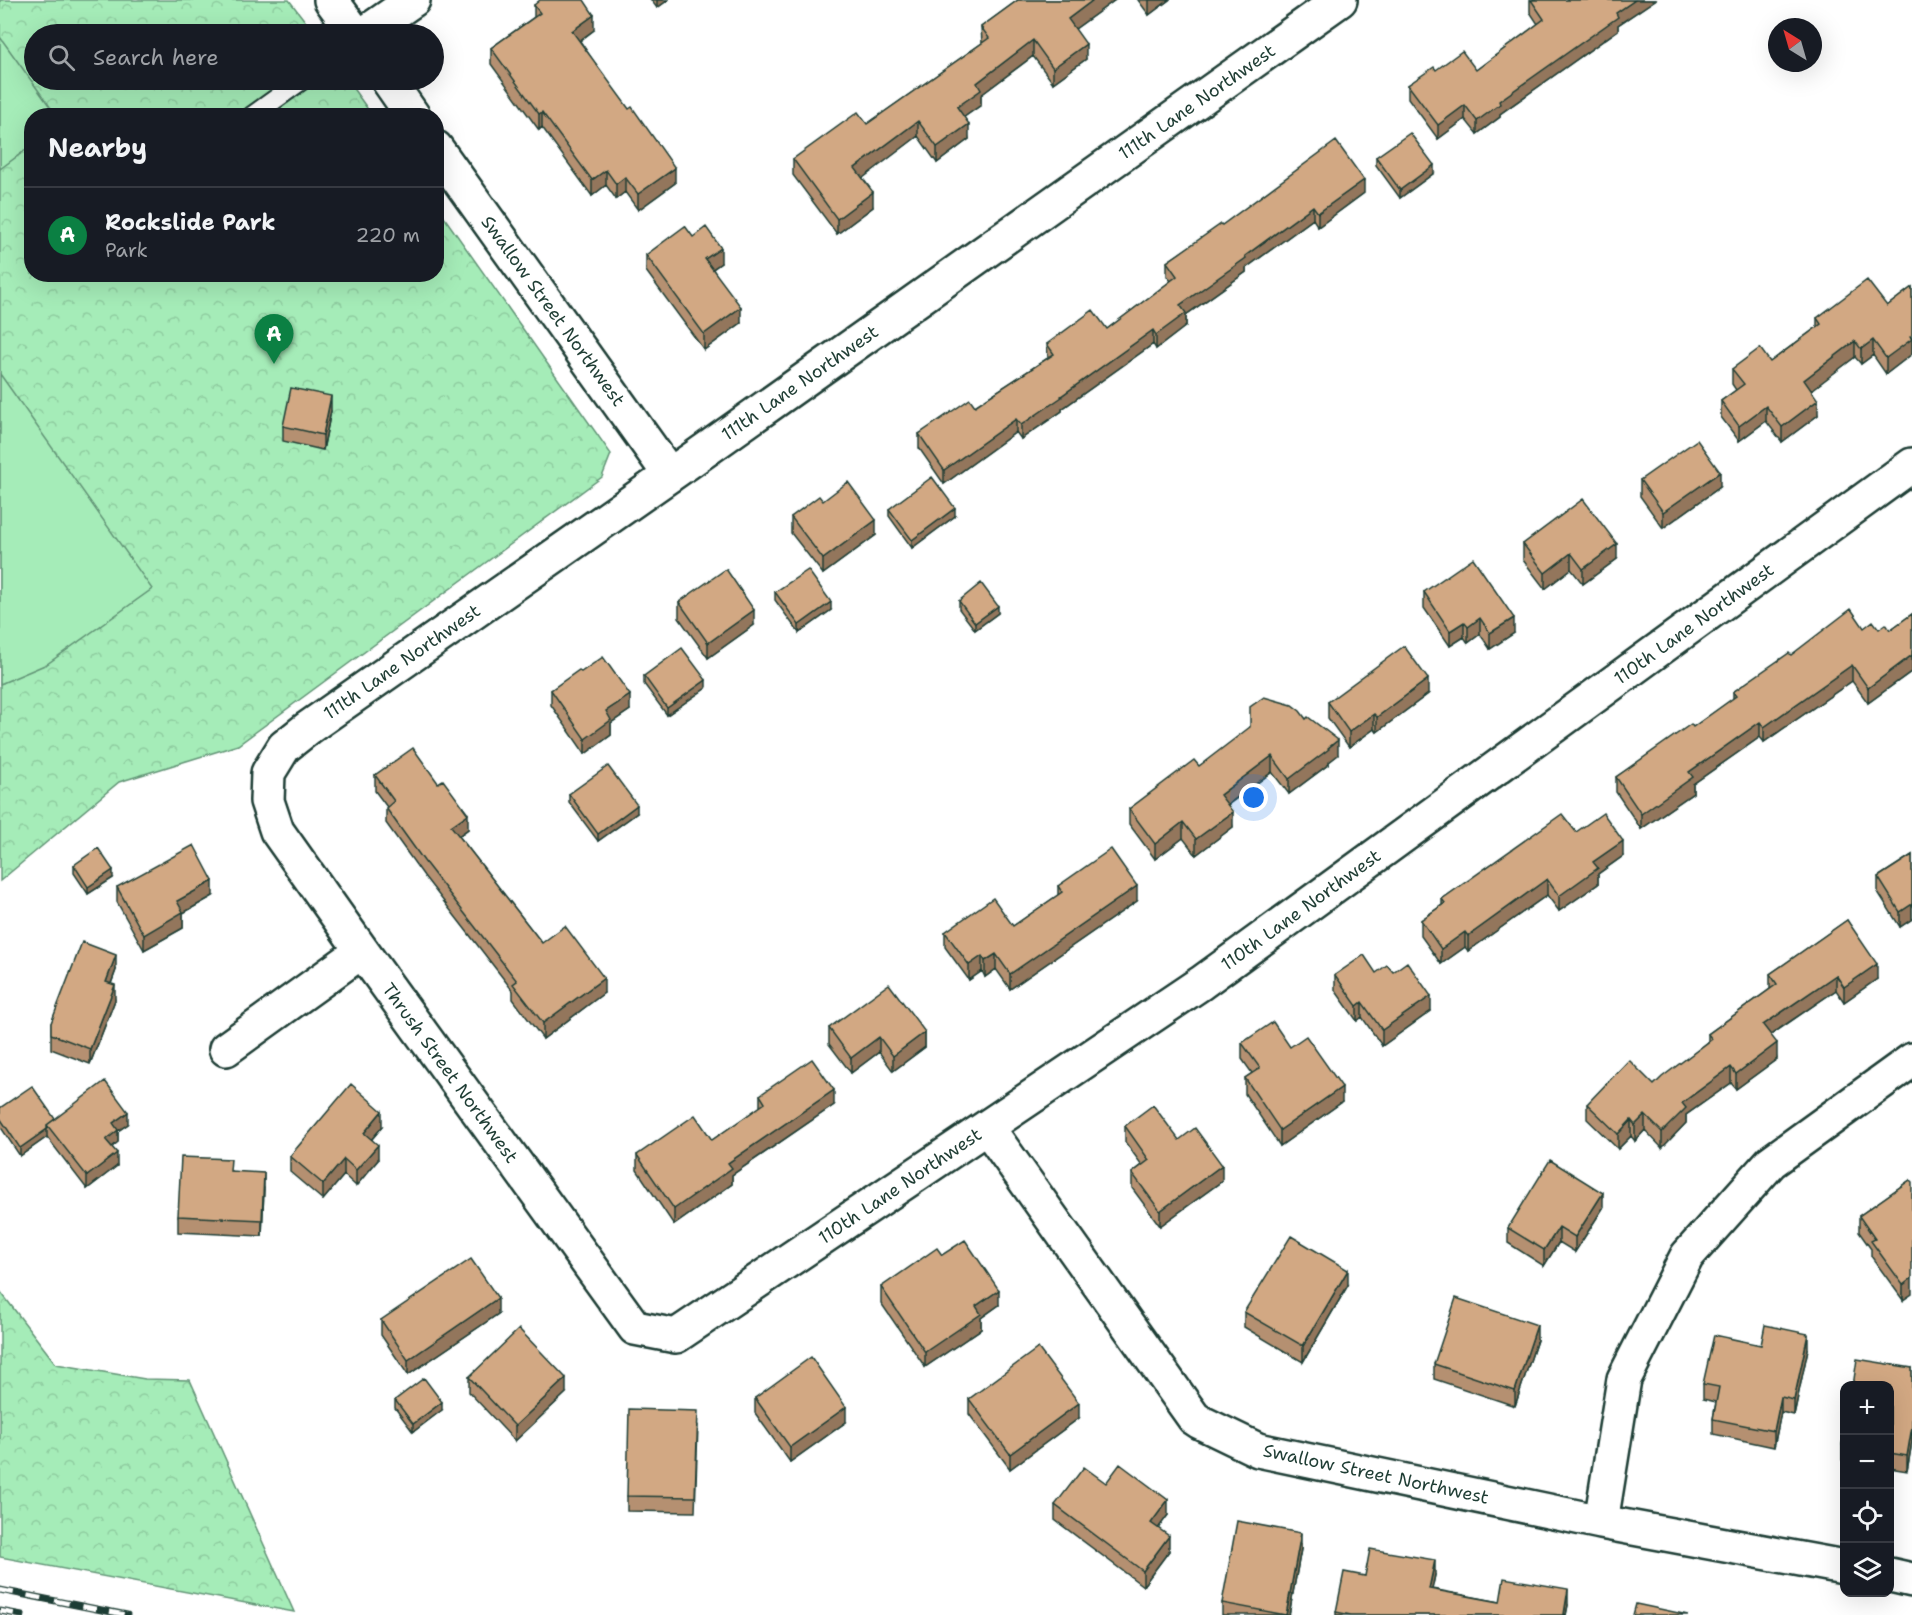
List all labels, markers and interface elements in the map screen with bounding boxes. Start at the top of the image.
north arrow [1768,18,1822,72]
search box [24,24,444,90]
street label: 111th Lane Northwest [1114,39,1280,165]
icon: search [45,41,78,74]
text: Search here [93,43,219,72]
text: Nearby [48,130,147,165]
text: Rockslide Park [105,208,276,237]
street label: Swallow Street Northwest [476,211,630,411]
text: A [60,222,75,248]
text: 220 m [356,222,420,248]
text: Park [105,237,148,263]
pin: A [254,314,294,364]
street label: 111th Lane Northwest [717,320,883,446]
street label: 110th Lane Northwest [1609,558,1779,690]
street label: 111th Lane Northwest [319,599,485,725]
your location [1239,783,1268,812]
street label: 110th Lane Northwest [1216,844,1386,976]
street label: Thrush Street Northwest [377,978,524,1168]
street label: 110th Lane Northwest [814,1122,986,1250]
map controls [1840,1381,1894,1597]
button: + [1840,1381,1894,1435]
button: − [1840,1435,1894,1489]
street label: Swallow Street Northwest [1261,1438,1491,1510]
button: locate [1840,1489,1894,1543]
button: layers [1840,1543,1894,1597]

